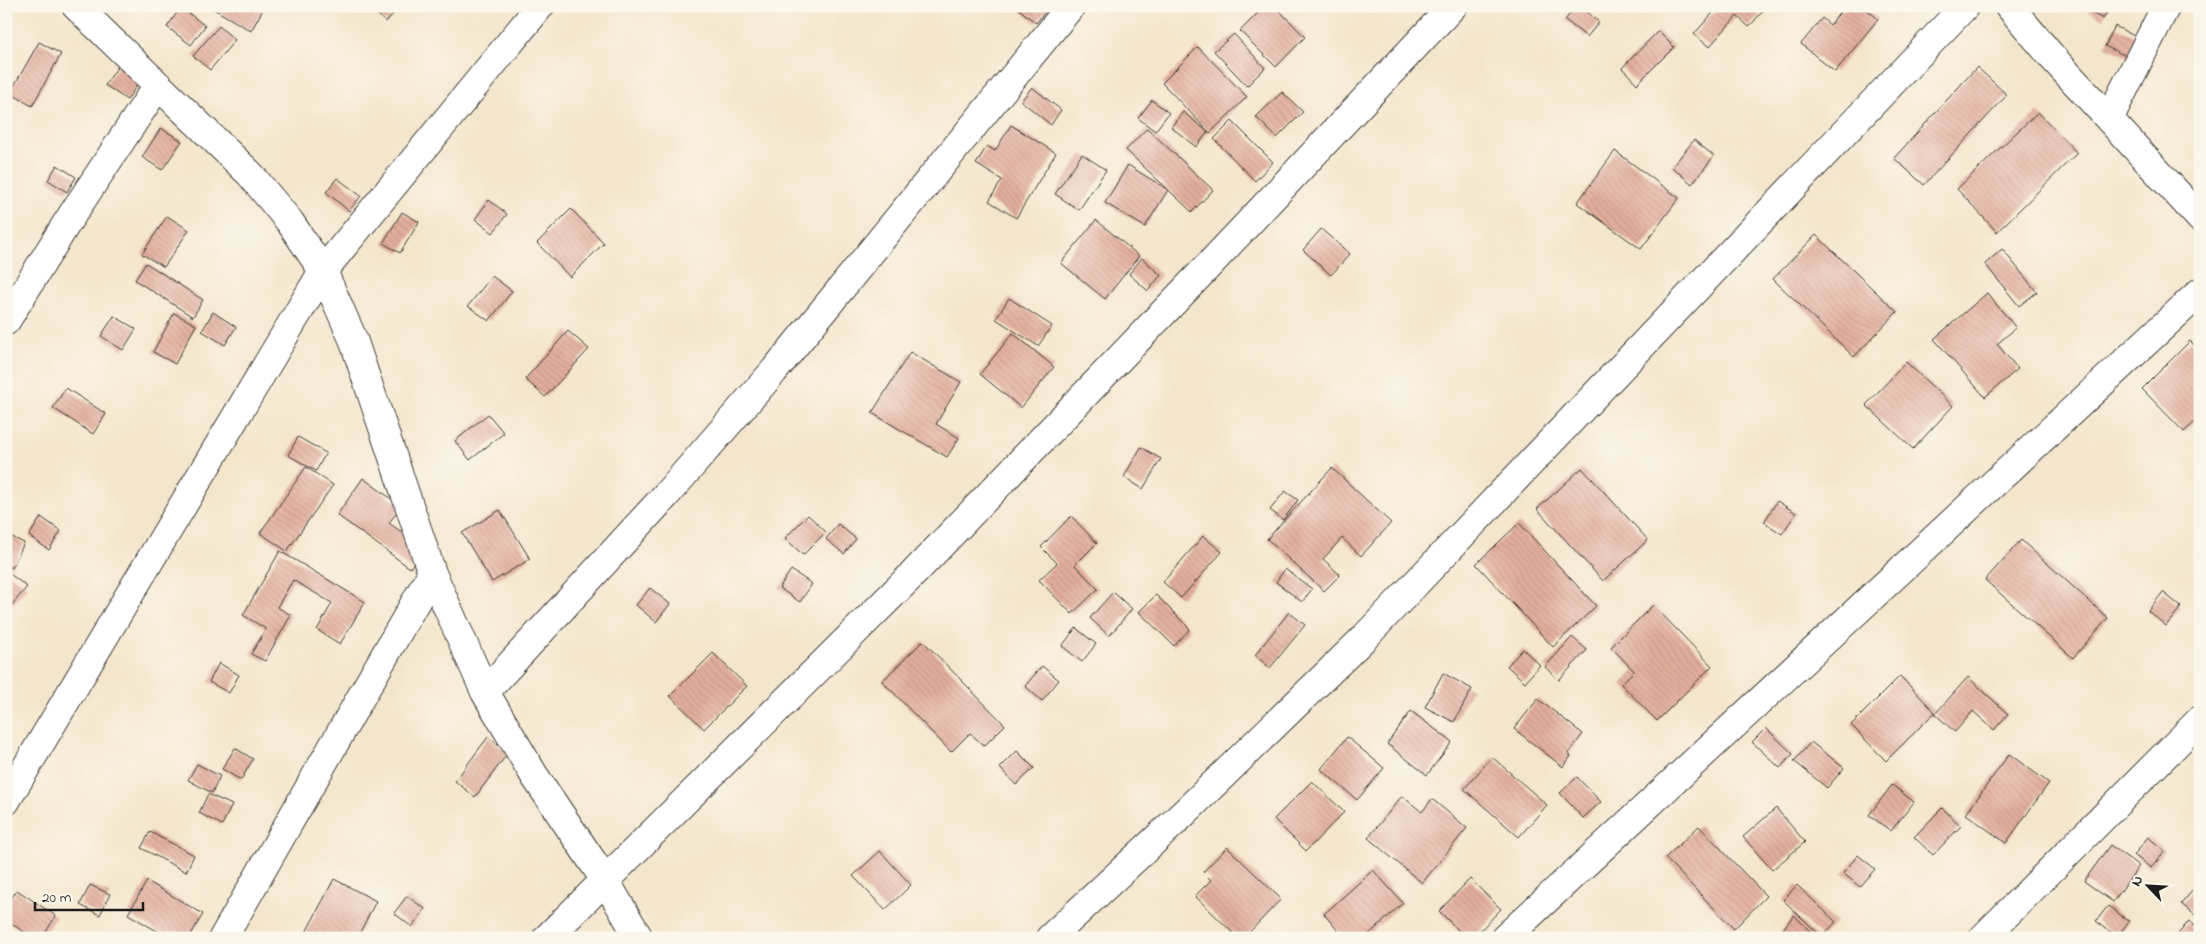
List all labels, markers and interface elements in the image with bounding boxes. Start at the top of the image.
north arrow [2124,862,2174,912]
text: N [2126,872,2149,890]
scale bar [35,879,142,911]
text: 20 m [42,887,72,909]

